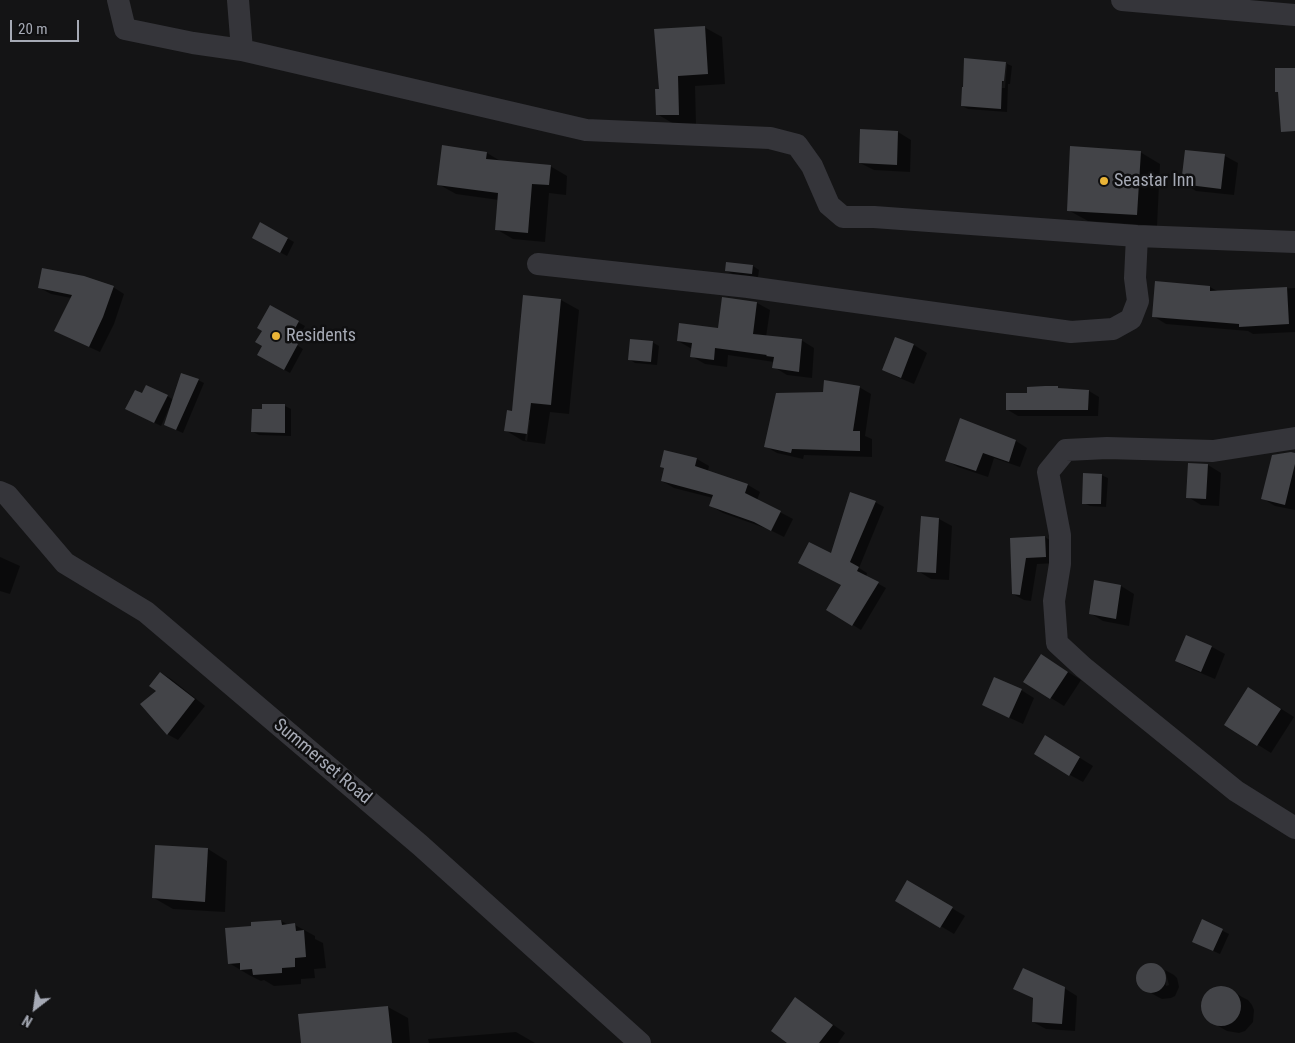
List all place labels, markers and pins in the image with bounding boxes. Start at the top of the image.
place label: Seastar Inn [1114,170,1194,192]
marker: Seastar Inn [1098,175,1110,187]
place label: Residents [286,325,356,347]
marker: Residents [270,330,282,342]

